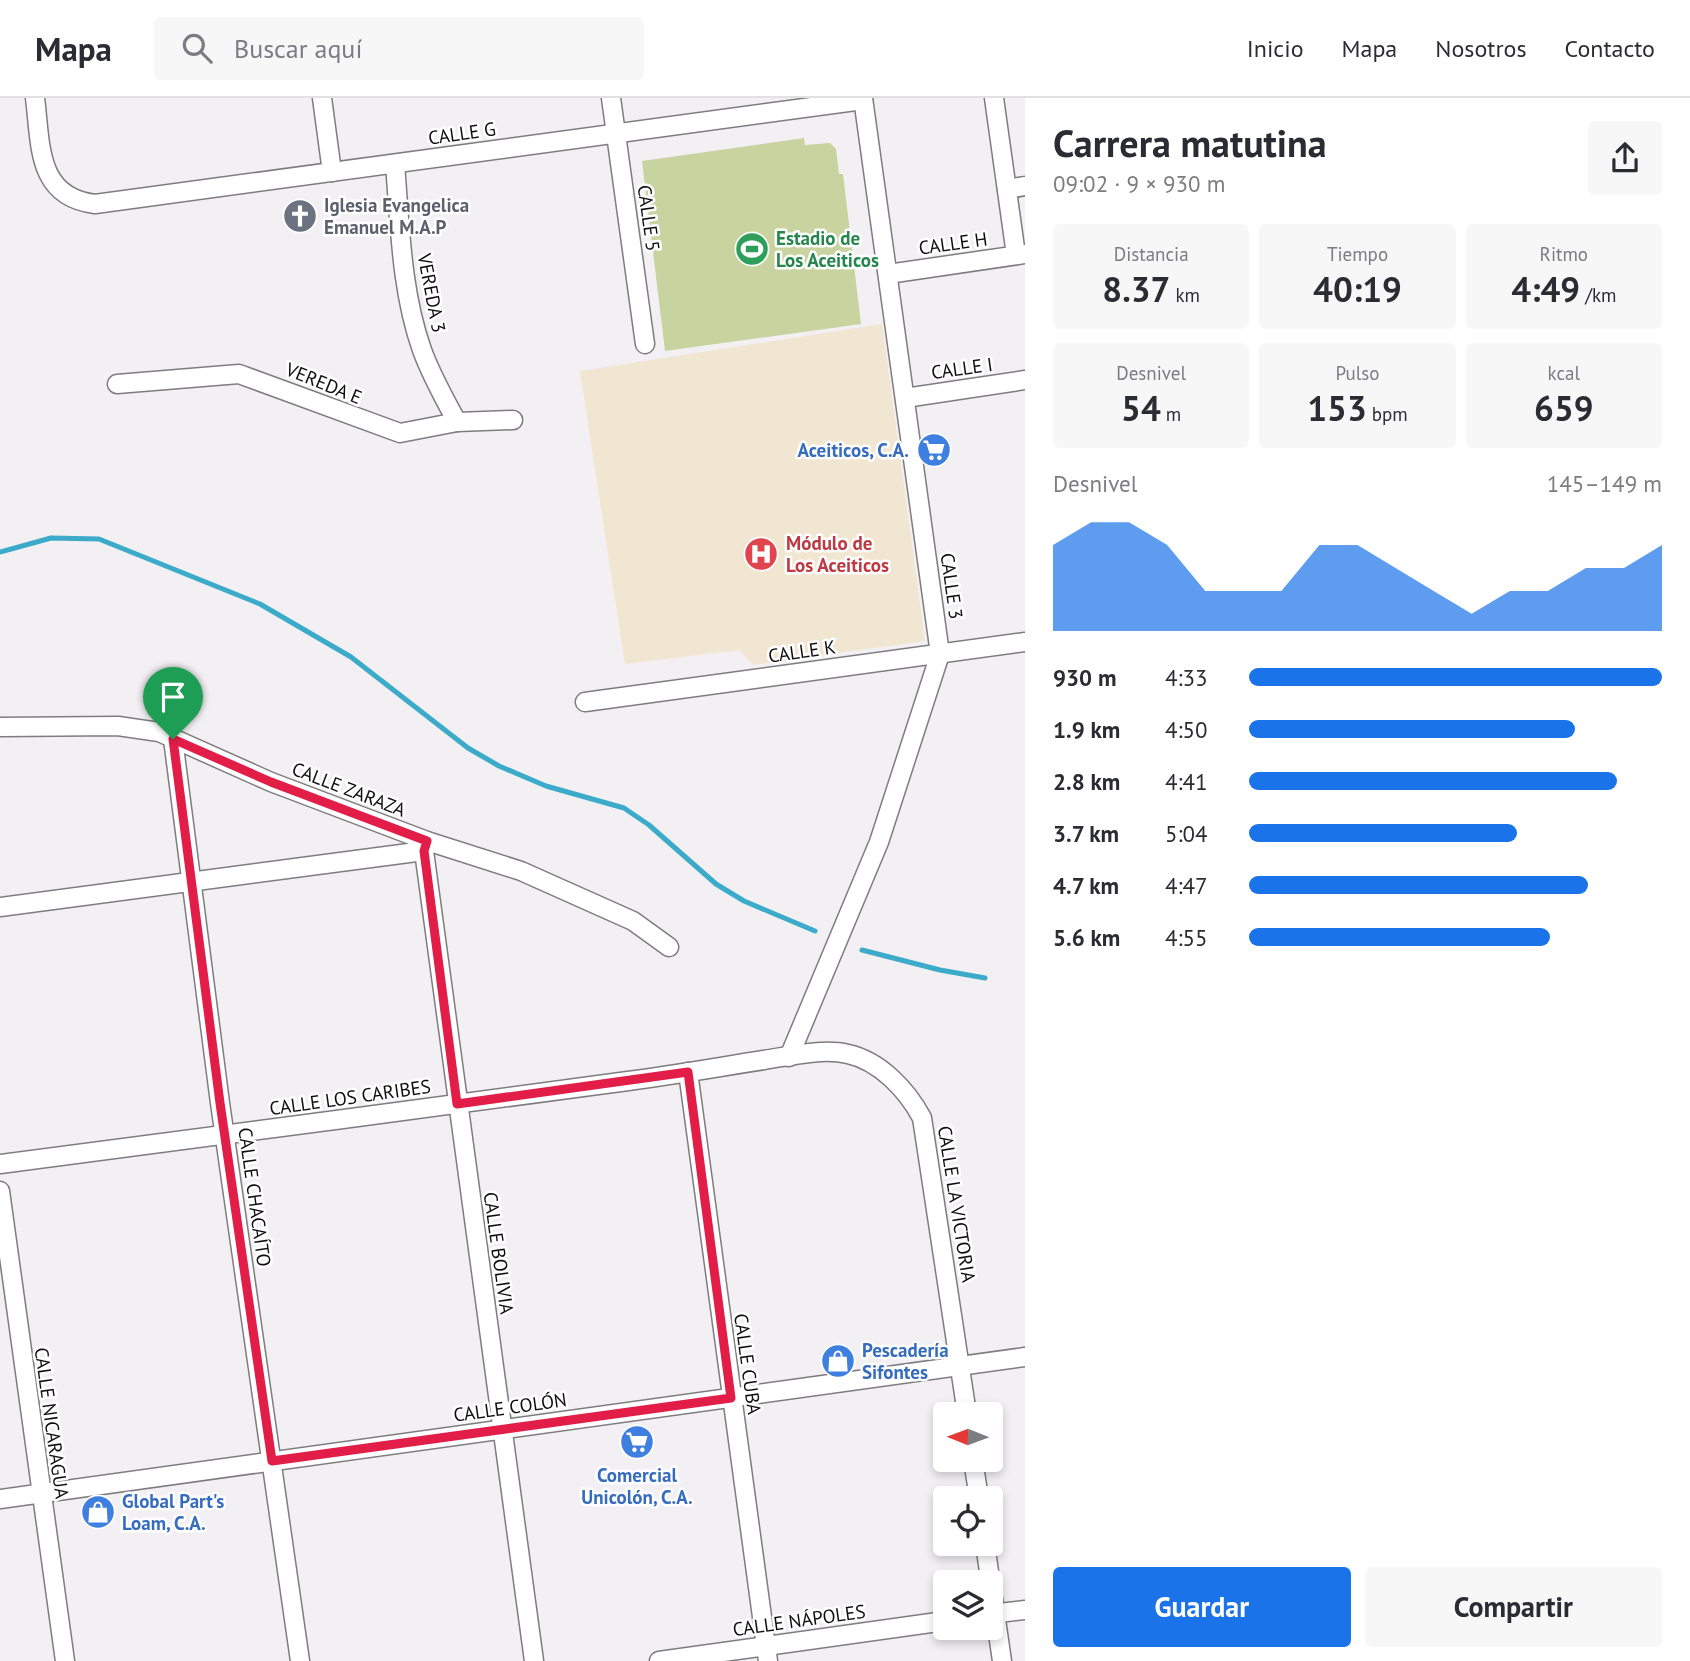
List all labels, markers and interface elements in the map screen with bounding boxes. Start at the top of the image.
search box [154,17,644,80]
text: Mapa [35,27,112,70]
icon: search [178,29,216,67]
text: Buscar aquí [234,32,362,65]
text: Inicio [1247,33,1304,64]
text: Mapa [1342,33,1397,64]
text: Nosotros [1435,33,1527,64]
text: Contacto [1565,33,1655,64]
street label: CALLE G [427,116,497,150]
text: Carrera matutina [1053,118,1327,167]
button: share [1588,121,1662,195]
text: 09:02 · 9 × 930 m [1053,169,1225,198]
street label: CALLE 5 [632,183,666,253]
place label: Iglesia Evangelica Emanuel M.A.P [324,193,469,239]
church icon: Iglesia Evangelica Emanuel M.A.P [281,197,319,235]
place label: Estadio de Los Aceiticos [776,226,879,272]
street label: CALLE H [917,226,989,260]
sports icon: Estadio de Los Aceiticos [733,230,771,268]
text: Distancia [1114,242,1189,266]
text: Tiempo [1327,242,1388,266]
text: Ritmo [1540,242,1588,266]
street label: VEREDA 3 [412,250,451,335]
text: 8.37 [1102,266,1170,312]
text: 40:19 [1313,266,1402,312]
text: 4:49 [1511,266,1580,312]
text: km [1170,283,1200,307]
text: /km [1580,283,1616,307]
street label: CALLE I [930,352,994,384]
street label: VEREDA E [281,357,366,409]
text: Desnivel [1116,361,1186,385]
text: Pulso [1336,361,1379,385]
text: kcal [1548,361,1580,385]
text: 54 [1121,385,1161,431]
text: 153 [1307,385,1367,431]
text: 659 [1534,385,1594,431]
text: m [1161,402,1181,426]
text: bpm [1367,402,1408,426]
supermarket icon: Aceiticos, C.A. [915,431,953,469]
place label: Aceiticos, C.A. [798,438,909,462]
text: Desnivel [1053,469,1137,498]
text: 145–149 m [1547,469,1662,498]
place label: Módulo de Los Aceiticos [786,531,889,577]
hospital icon: Módulo de Los Aceiticos [742,535,780,573]
street label: CALLE 3 [935,551,969,621]
street label: CALLE K [767,634,837,668]
text: 930 m [1053,663,1116,692]
text: 4:33 [1165,663,1208,692]
pin [143,667,203,739]
icon: arrive [154,678,192,716]
text: 1.9 km [1053,715,1120,744]
text: 4:50 [1165,715,1208,744]
street label: CALLE ZARAZA [289,756,409,822]
text: 2.8 km [1053,767,1120,796]
text: 4:41 [1165,767,1208,796]
text: 3.7 km [1053,819,1119,848]
text: 5:04 [1165,819,1208,848]
text: 4.7 km [1053,871,1119,900]
text: 4:47 [1165,871,1208,900]
text: 5.6 km [1053,923,1120,952]
text: 4:55 [1165,923,1208,952]
street label: CALLE LOS CARIBES [268,1074,432,1120]
street label: CALLE LA VICTORIA [933,1124,981,1284]
street label: CALLE CHACAÍTO [233,1126,277,1268]
street label: CALLE BOLIVIA [479,1190,519,1316]
street label: CALLE CUBA [729,1312,767,1416]
place label: Pescadería Sifontes [862,1338,949,1384]
shop icon: Pescadería Sifontes [819,1342,857,1380]
street label: CALLE NICARAGUA [29,1346,75,1500]
street label: CALLE COLÓN [452,1387,568,1427]
north arrow [933,1402,1003,1472]
map controls [933,1402,1003,1640]
supermarket icon: Comercial Unicolón, C.A. [618,1423,656,1461]
place label: Comercial Unicolón, C.A. [581,1463,693,1509]
button: locate [933,1486,1003,1556]
place label: Global Part's Loam, C.A. [122,1489,224,1535]
shop icon: Global Part's Loam, C.A. [79,1493,117,1531]
button: Guardar [1053,1567,1351,1647]
button: Compartir [1365,1567,1662,1647]
button: layers [933,1570,1003,1640]
street label: CALLE NÁPOLES [731,1599,867,1641]

